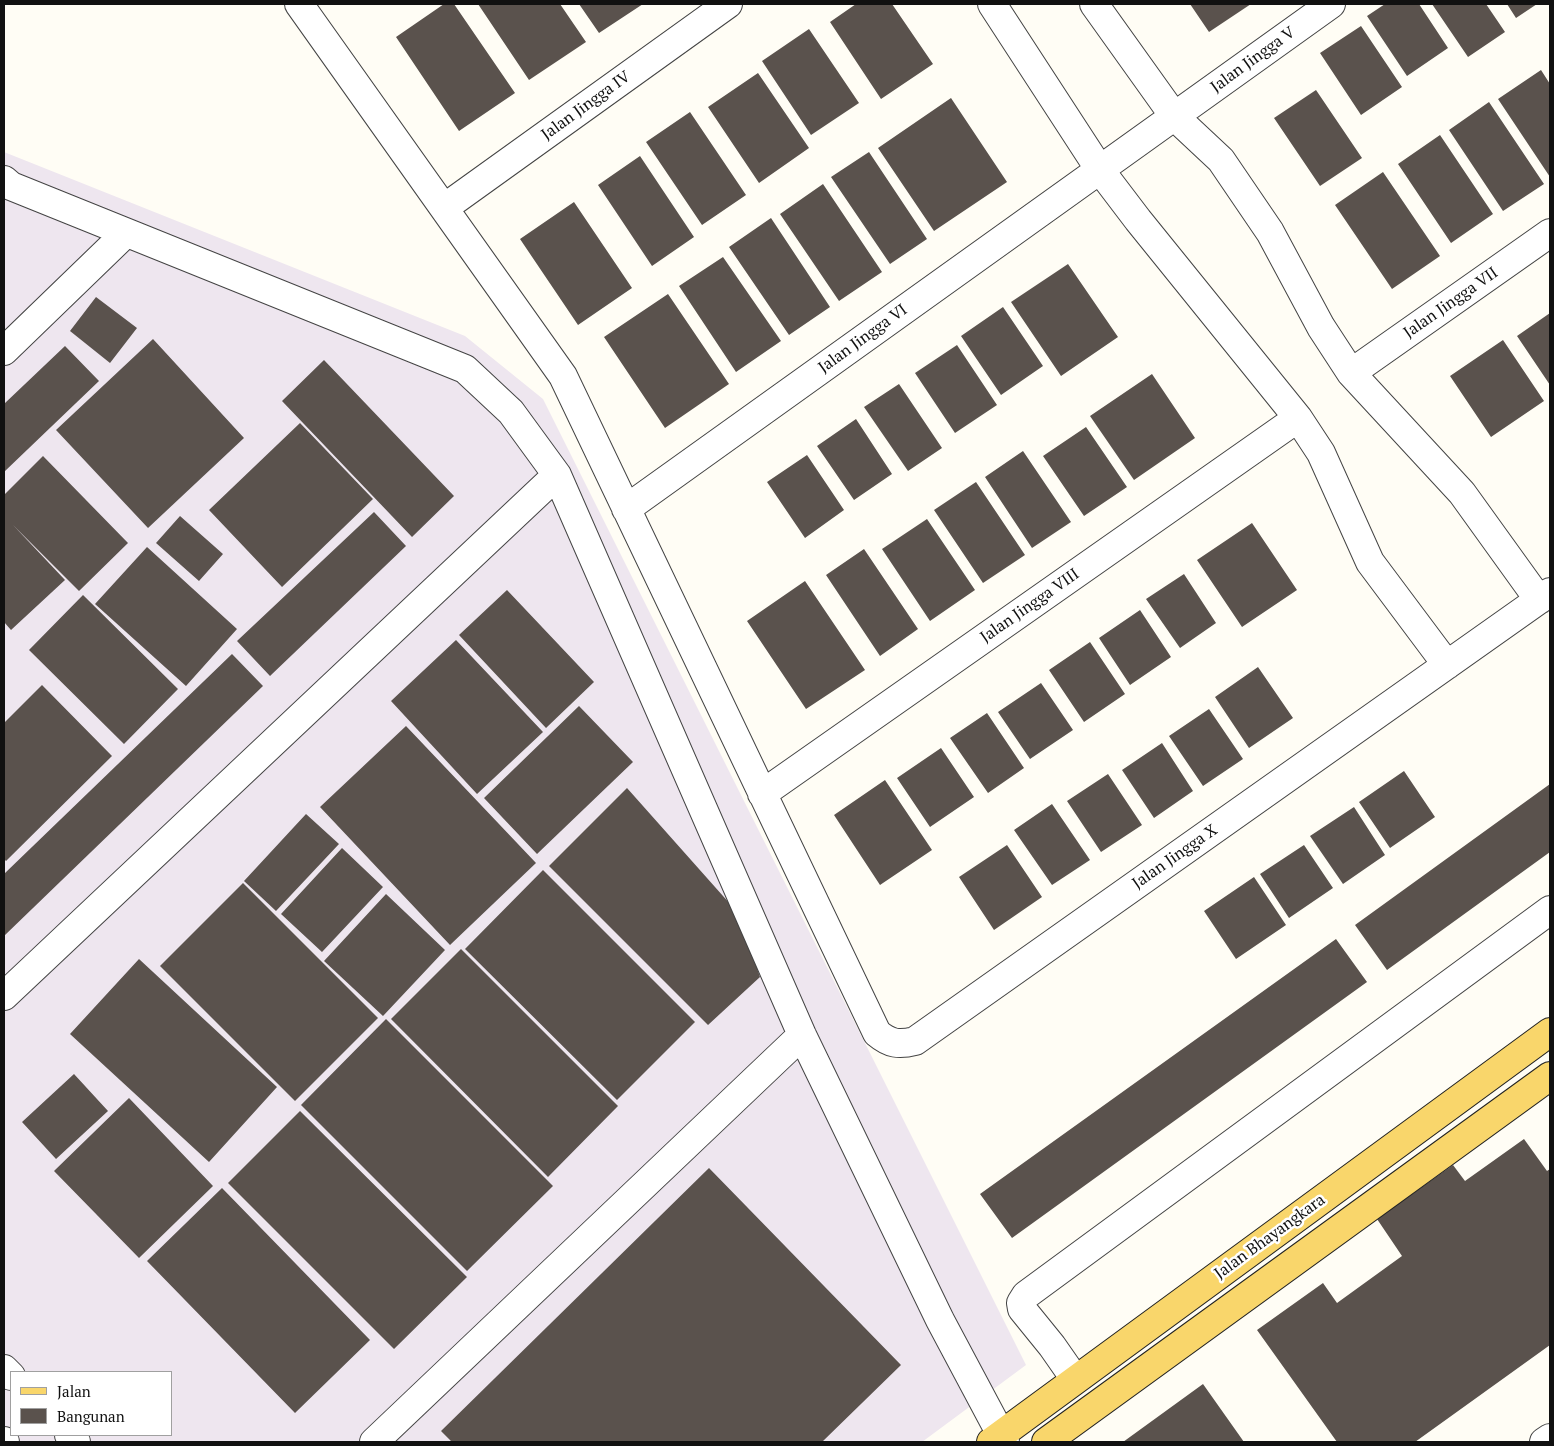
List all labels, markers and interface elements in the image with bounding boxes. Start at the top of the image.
street label: Jalan Jingga V [1207,23,1299,97]
street label: Jalan Jingga IV [538,67,634,145]
street label: Jalan Jingga VII [1400,263,1502,343]
street label: Jalan Jingga VI [815,300,911,378]
street label: Jalan Jingga VIII [977,565,1083,647]
street label: Jalan Jingga X [1129,821,1221,893]
street label: Jalan Bhayangkara [1211,1191,1329,1283]
legend [10,1371,172,1436]
text: Jalan [57,1381,91,1401]
text: Bangunan [57,1406,125,1426]

